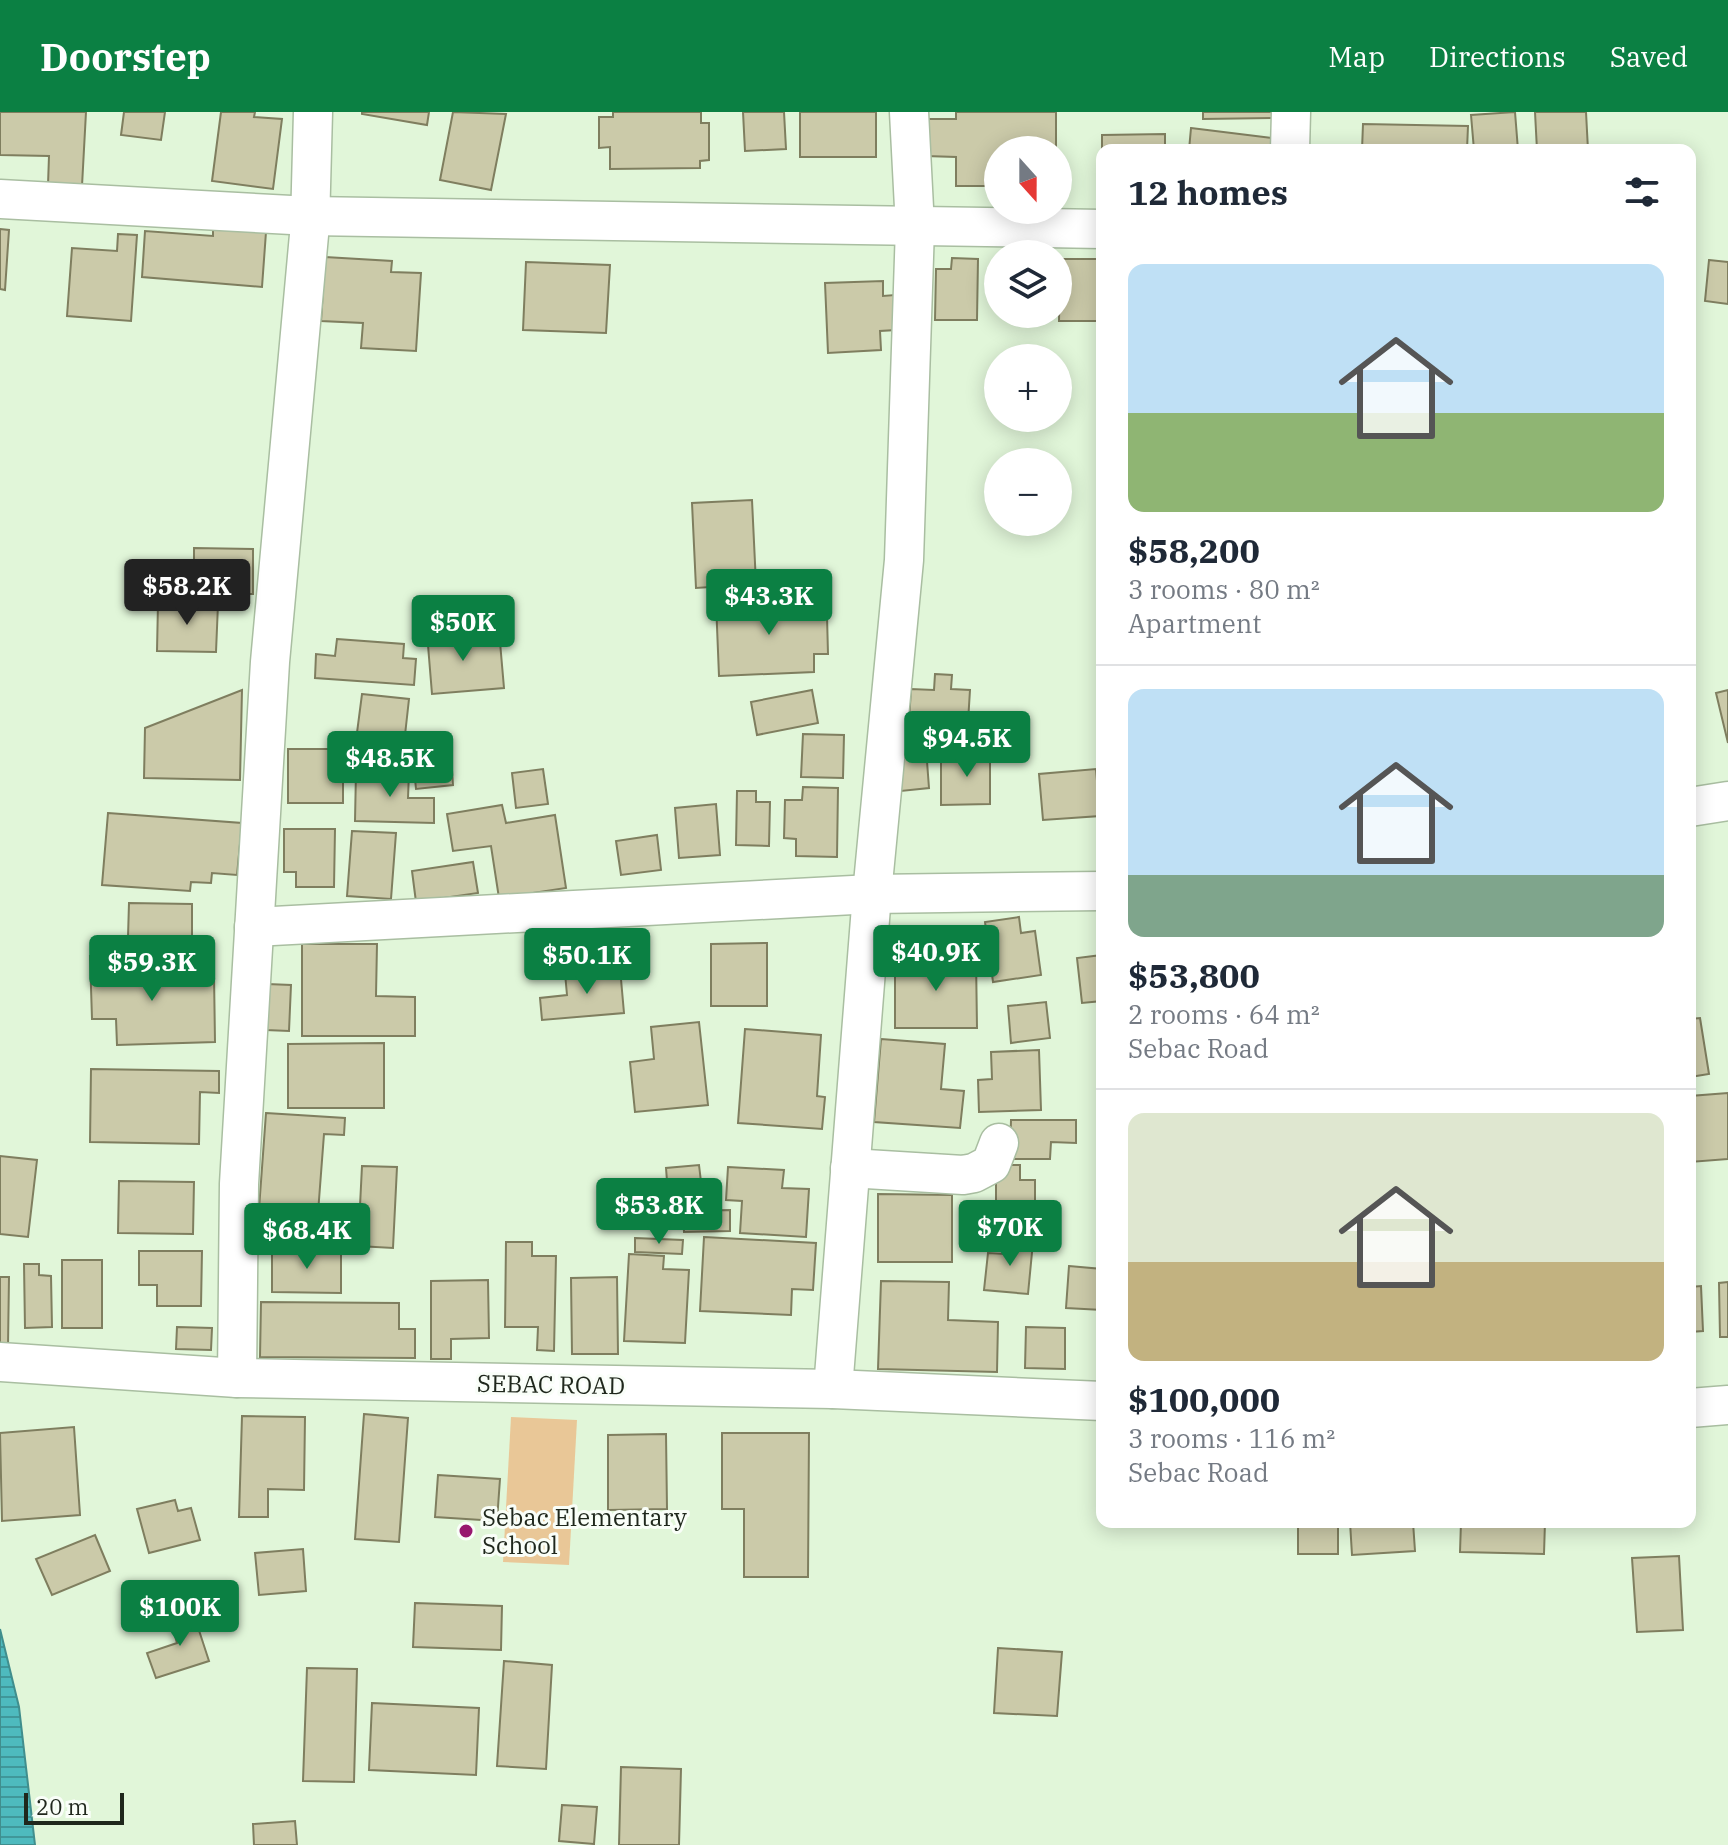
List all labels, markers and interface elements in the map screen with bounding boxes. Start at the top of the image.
text: Doorstep [40,32,211,81]
text: Map [1328,38,1385,75]
text: Directions [1429,38,1566,75]
text: Saved [1610,38,1688,75]
north arrow [984,136,1072,224]
map controls [984,136,1072,536]
text: 12 homes [1128,170,1288,214]
icon: filters [1620,170,1664,214]
button: layers [984,240,1072,328]
icon: home [1324,316,1468,460]
button: + [984,344,1072,432]
button: − [984,448,1072,536]
text: $58,200 [1128,528,1260,572]
pin: $58.2K [122,559,252,627]
text: $58.2K [142,568,232,602]
pin: $43.3K [704,569,834,637]
text: 3 rooms · 80 m² [1128,572,1320,606]
text: $43.3K [724,578,814,612]
pin: $50K [416,595,510,663]
text: $50K [430,604,496,638]
text: Apartment [1128,606,1261,640]
pin: $94.5K [902,711,1032,779]
text: $94.5K [922,720,1012,754]
pin: $48.5K [325,731,455,799]
text: $48.5K [345,740,435,774]
icon: home [1324,741,1468,885]
pin: $40.9K [871,925,1001,993]
pin: $50.1K [522,928,652,996]
text: $40.9K [891,934,981,968]
pin: $59.3K [87,935,217,1003]
text: $50.1K [542,937,632,971]
text: $59.3K [107,944,197,978]
text: $53,800 [1128,953,1260,997]
text: 2 rooms · 64 m² [1128,997,1320,1031]
text: Sebac Road [1128,1031,1269,1065]
icon: home [1324,1165,1468,1309]
pin: $53.8K [594,1178,724,1246]
text: $53.8K [614,1187,704,1221]
pin: $70K [963,1200,1057,1268]
pin: $68.4K [242,1203,372,1271]
text: $70K [977,1209,1043,1243]
text: $68.4K [262,1212,352,1246]
street label: SEBAC ROAD [477,1367,625,1401]
text: $100,000 [1128,1377,1280,1421]
text: 3 rooms · 116 m² [1128,1421,1335,1455]
text: Sebac Road [1128,1455,1269,1489]
place label: Sebac Elementary School [482,1501,687,1561]
marker: Sebac Elementary School [457,1522,475,1540]
pin: $100K [124,1580,236,1648]
text: $100K [139,1589,221,1623]
scale bar [24,1789,124,1825]
text: 20 m [36,1792,88,1821]

